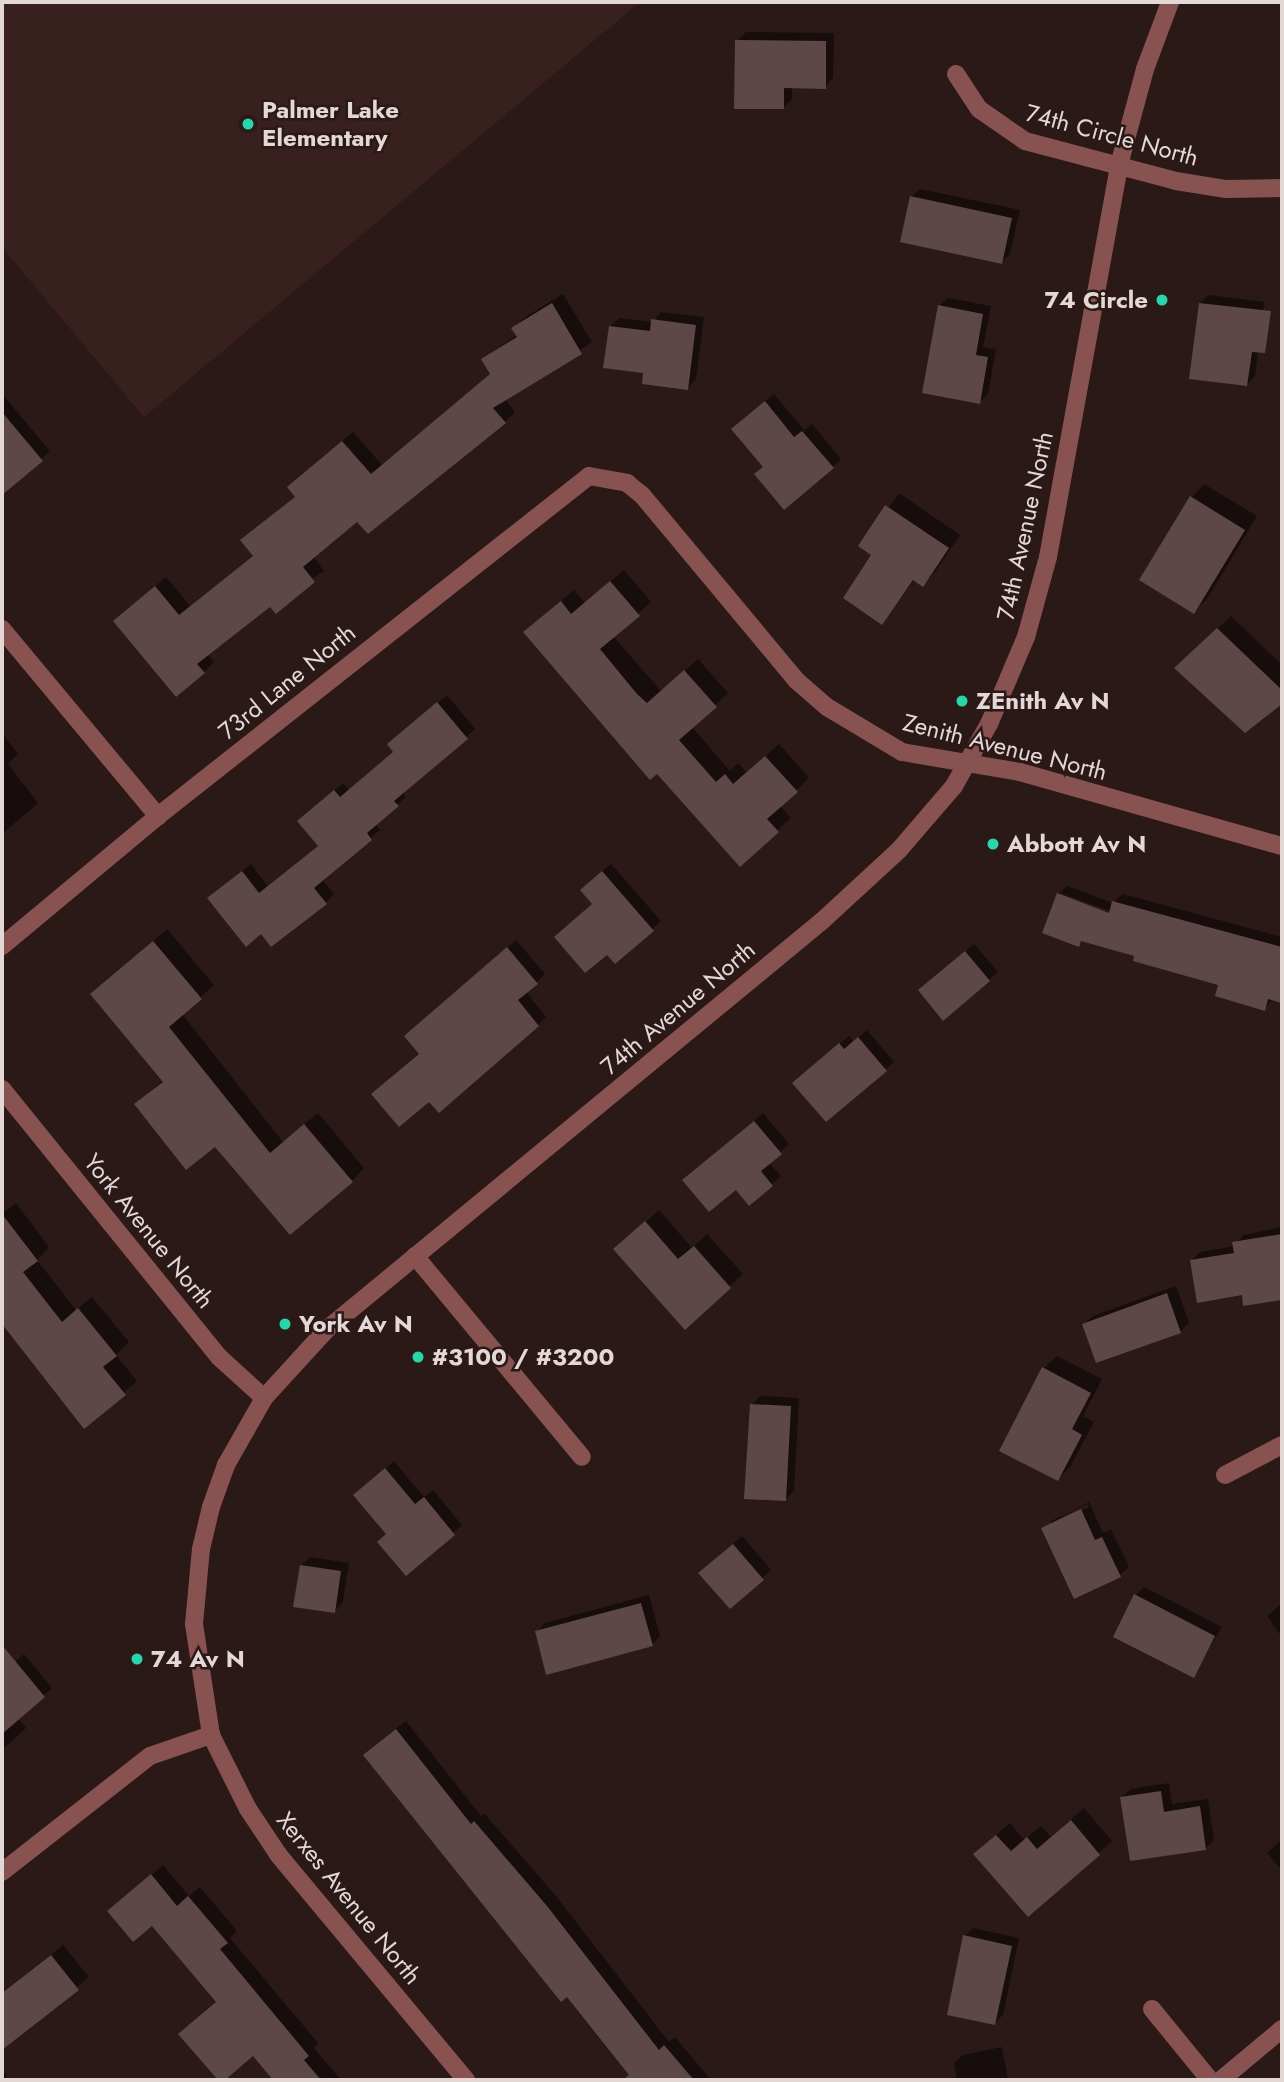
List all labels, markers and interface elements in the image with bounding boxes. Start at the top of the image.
place label: Palmer Lake Elementary [262,96,399,152]
street label: 74th Circle North [1023,98,1201,172]
marker: Palmer Lake Elementary [240,116,256,132]
place label: 74 Circle [1045,286,1148,314]
marker: 74 Circle [1154,292,1170,308]
street label: 74th Avenue North [991,429,1059,623]
street label: 73rd Lane North [213,618,361,746]
place label: ZEnith Av N [976,687,1110,715]
marker: ZEnith Av N [954,693,970,709]
street label: Zenith Avenue North [900,708,1110,786]
place label: Abbott Av N [1007,830,1146,858]
marker: Abbott Av N [985,836,1001,852]
street label: 74th Avenue North [595,935,761,1081]
street label: York Avenue North [78,1148,220,1314]
place label: York Av N [299,1310,413,1338]
marker: York Av N [277,1316,293,1332]
place label: #3100 / #3200 [432,1343,614,1371]
marker: #3100 / #3200 [410,1349,426,1365]
place label: 74 Av N [151,1645,245,1673]
marker: 74 Av N [129,1651,145,1667]
street label: Xerxes Avenue North [271,1806,427,1990]

